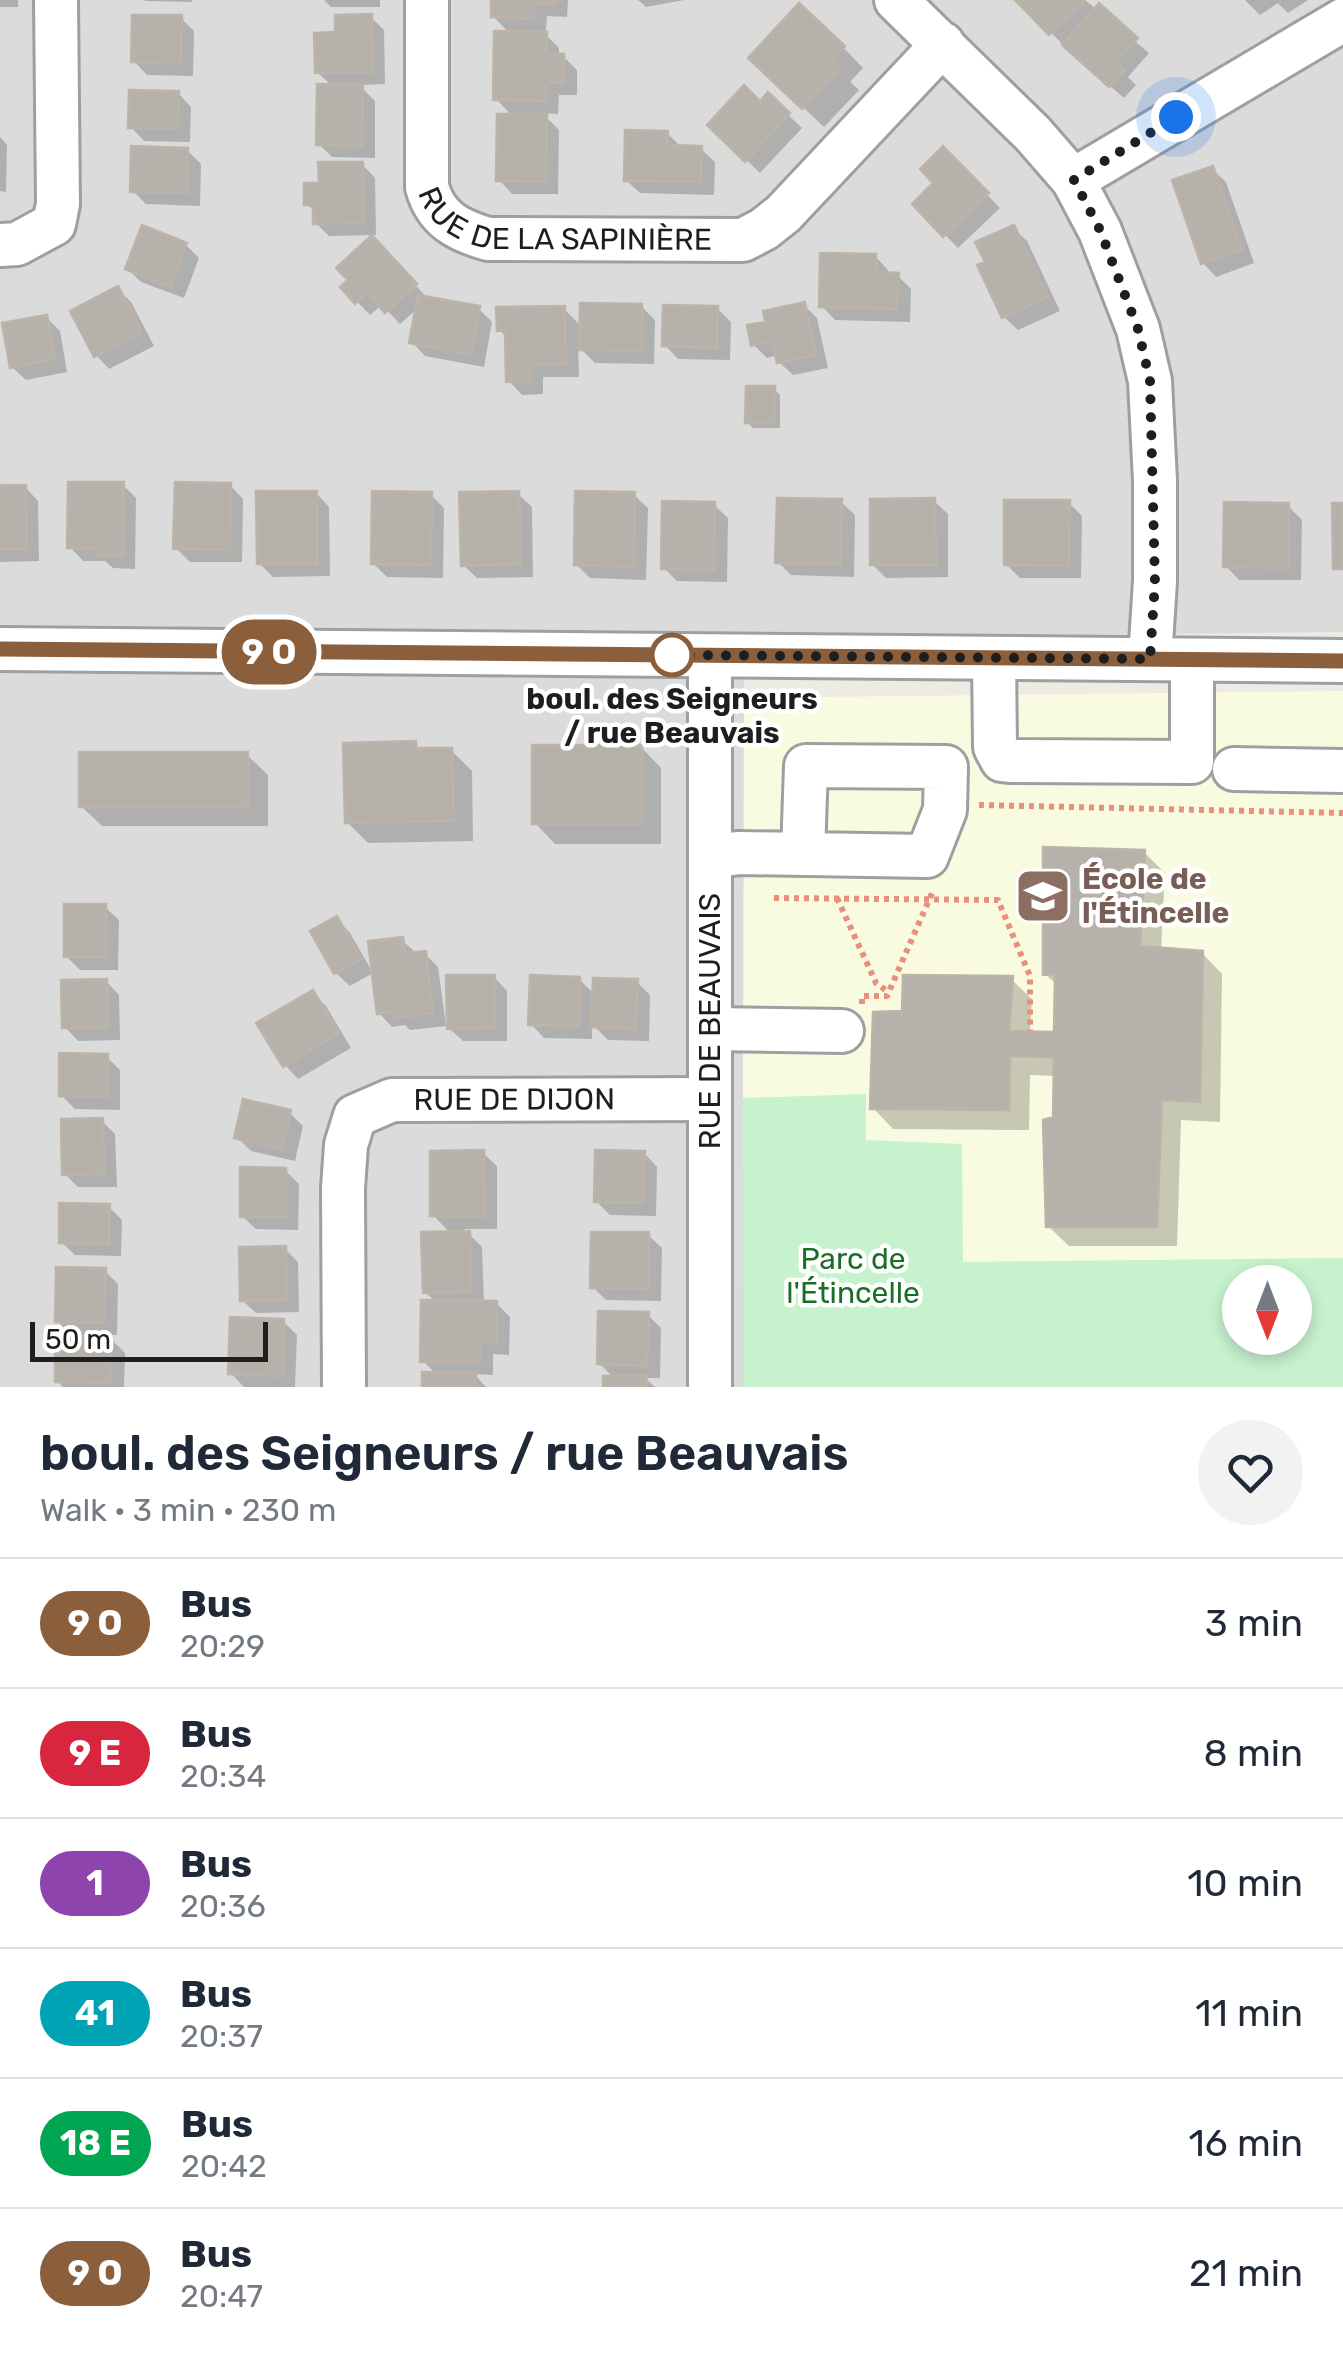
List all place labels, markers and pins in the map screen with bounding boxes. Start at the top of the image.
marker: boul. des Seigneurs / rue Beauvais [651,634,693,676]
place label: boul. des Seigneurs / rue Beauvais [526,681,818,751]
place label: École de l'Étincelle [1082,861,1229,931]
school or university icon: École de l'Étincelle [1013,866,1073,926]

